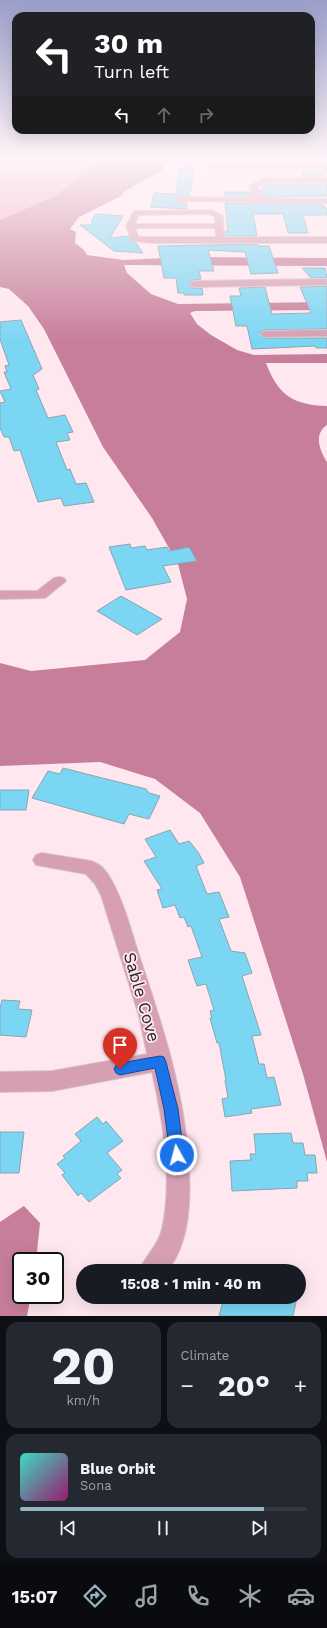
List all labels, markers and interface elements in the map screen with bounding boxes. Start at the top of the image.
text: 30 m [94,27,163,60]
icon: left [28,28,80,80]
text: Turn left [94,61,169,82]
icon: left [111,104,133,126]
icon: ahead [153,104,175,126]
icon: right [195,104,217,126]
street label: Sable Cove [120,950,164,1044]
pin [103,1028,137,1069]
icon: arrive [109,1034,131,1056]
position arrow [156,1134,198,1176]
speed limit sign: 30 [12,1252,64,1304]
text: 15:08 · 1 min · 40 m [121,1275,261,1293]
text: 20 [51,1336,115,1397]
text: Climate [181,1348,229,1363]
text: 20° [218,1368,270,1403]
text: − [181,1373,194,1398]
text: + [294,1373,307,1398]
text: km/h [67,1393,100,1408]
text: Blue Orbit [80,1460,155,1478]
text: Sona [80,1478,112,1493]
icon: previous [57,1517,79,1539]
icon: pause [152,1517,174,1539]
icon: next [248,1517,270,1539]
icon: directions [81,1582,109,1610]
icon: music [133,1582,161,1610]
icon: phone [184,1582,212,1610]
icon: climate [236,1582,264,1610]
icon: car [287,1582,315,1610]
text: 15:07 [12,1586,58,1607]

